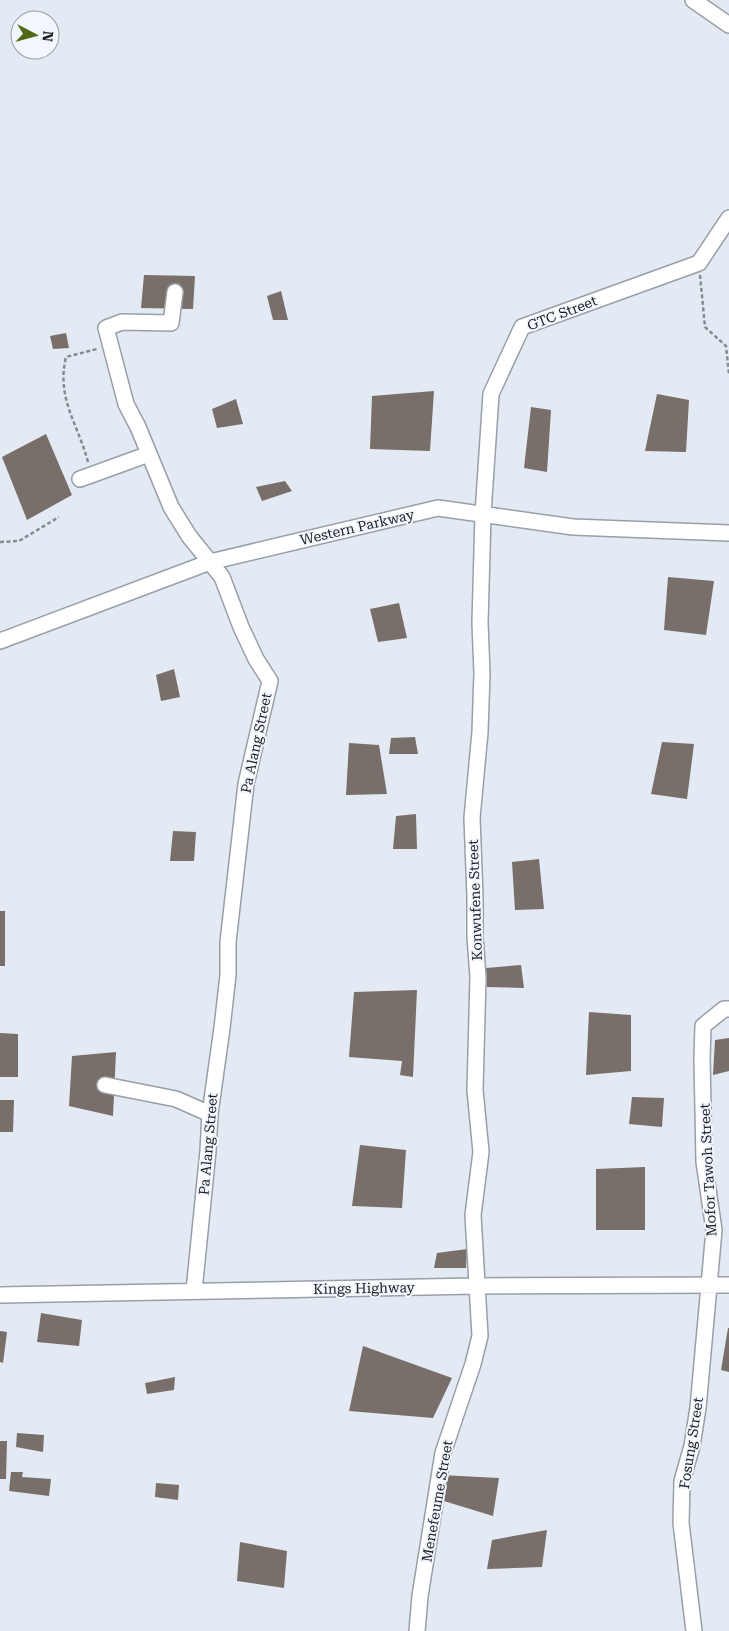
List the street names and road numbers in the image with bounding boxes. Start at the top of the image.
street label: GTC Street [525,292,599,334]
street label: Western Parkway [298,506,416,548]
street label: Pa Alang Street [238,691,274,795]
street label: Konwufene Street [465,839,485,961]
street label: Pa Alang Street [196,1092,220,1196]
street label: Mofor Tawoh Street [697,1103,719,1237]
street label: Kings Highway [313,1279,416,1297]
street label: Fosung Street [676,1396,706,1490]
street label: Menefeume Street [418,1439,456,1563]

